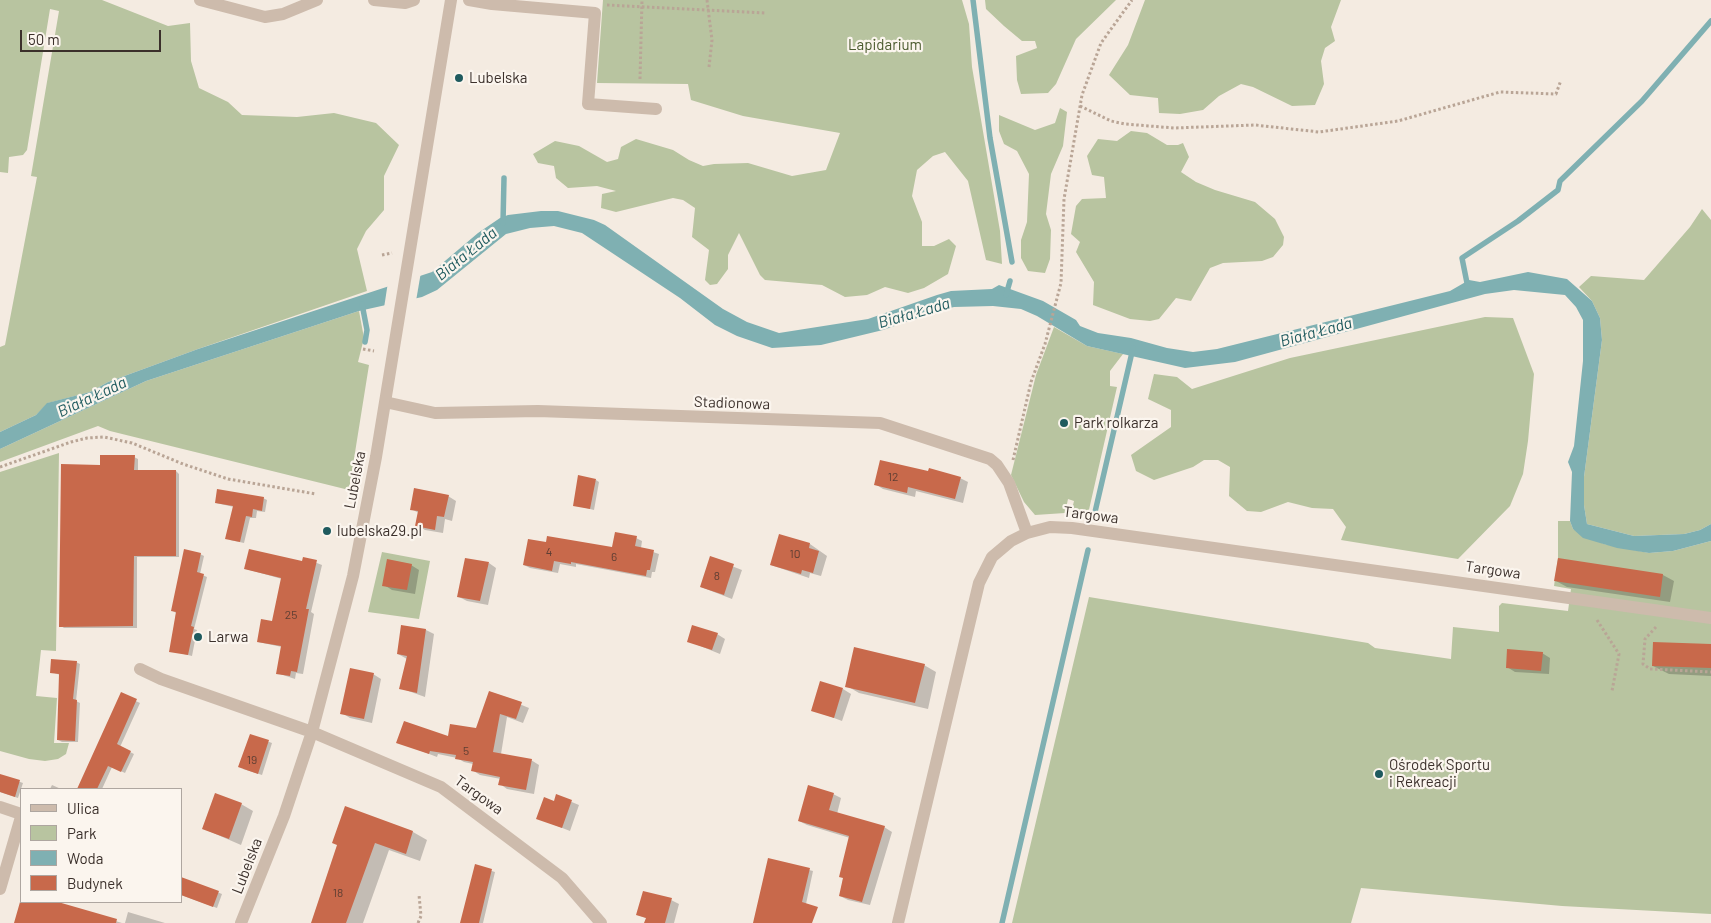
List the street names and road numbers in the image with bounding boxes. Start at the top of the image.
street label: Stadionowa [694,393,770,413]
street label: Lubelska [341,450,369,510]
street label: Targowa [1062,503,1120,527]
street label: Targowa [1464,557,1522,583]
street label: Targowa [451,771,507,819]
street label: Lubelska [228,836,266,896]

